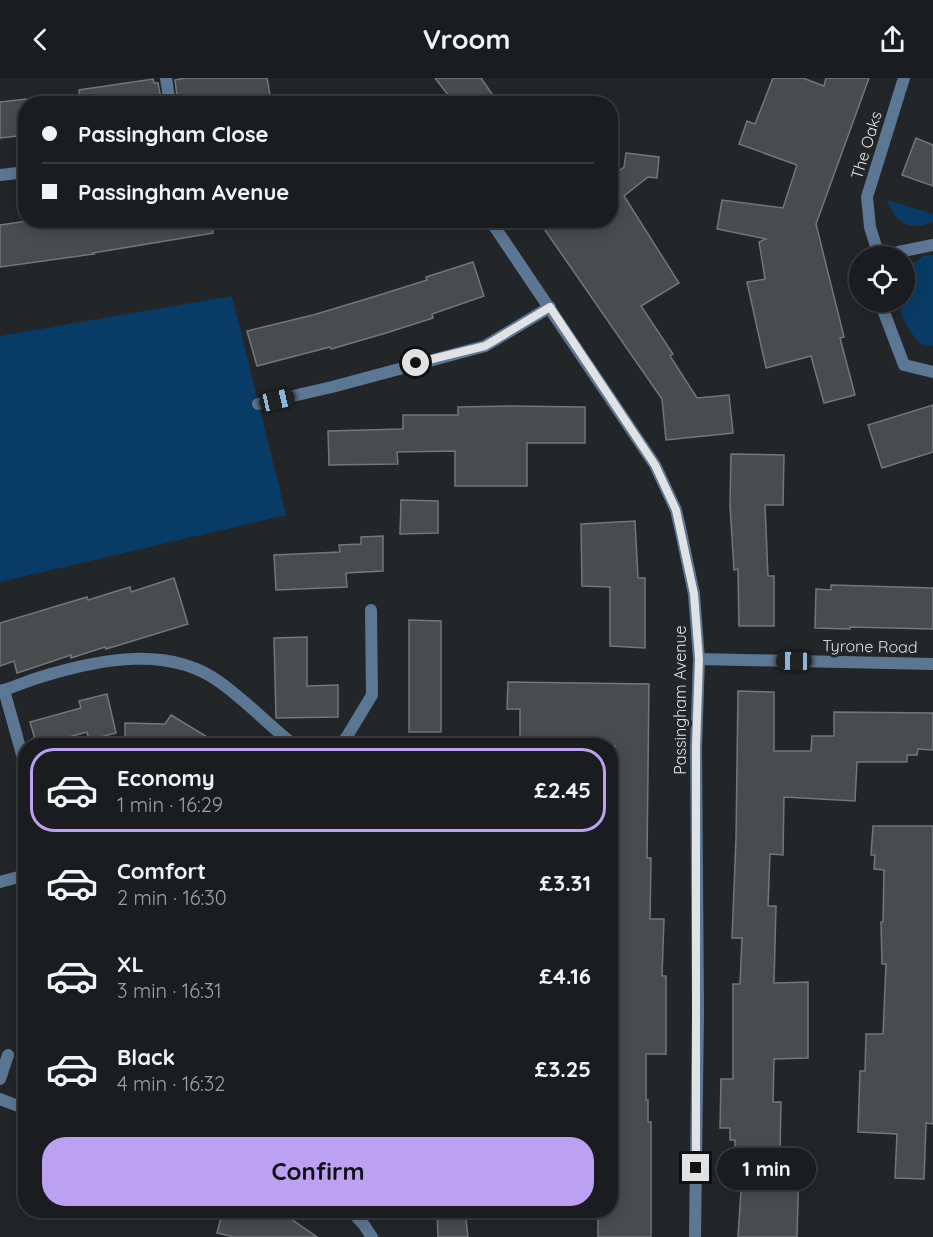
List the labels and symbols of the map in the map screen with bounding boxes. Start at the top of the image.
street label: The Oaks [846,109,886,181]
route start [402,349,429,376]
car [257,387,297,413]
street label: Passingham Avenue [670,625,690,775]
street label: Tyrone Road [822,635,918,657]
car [776,652,812,670]
callout: 1 min [717,1147,816,1189]
route end [682,1154,709,1181]

